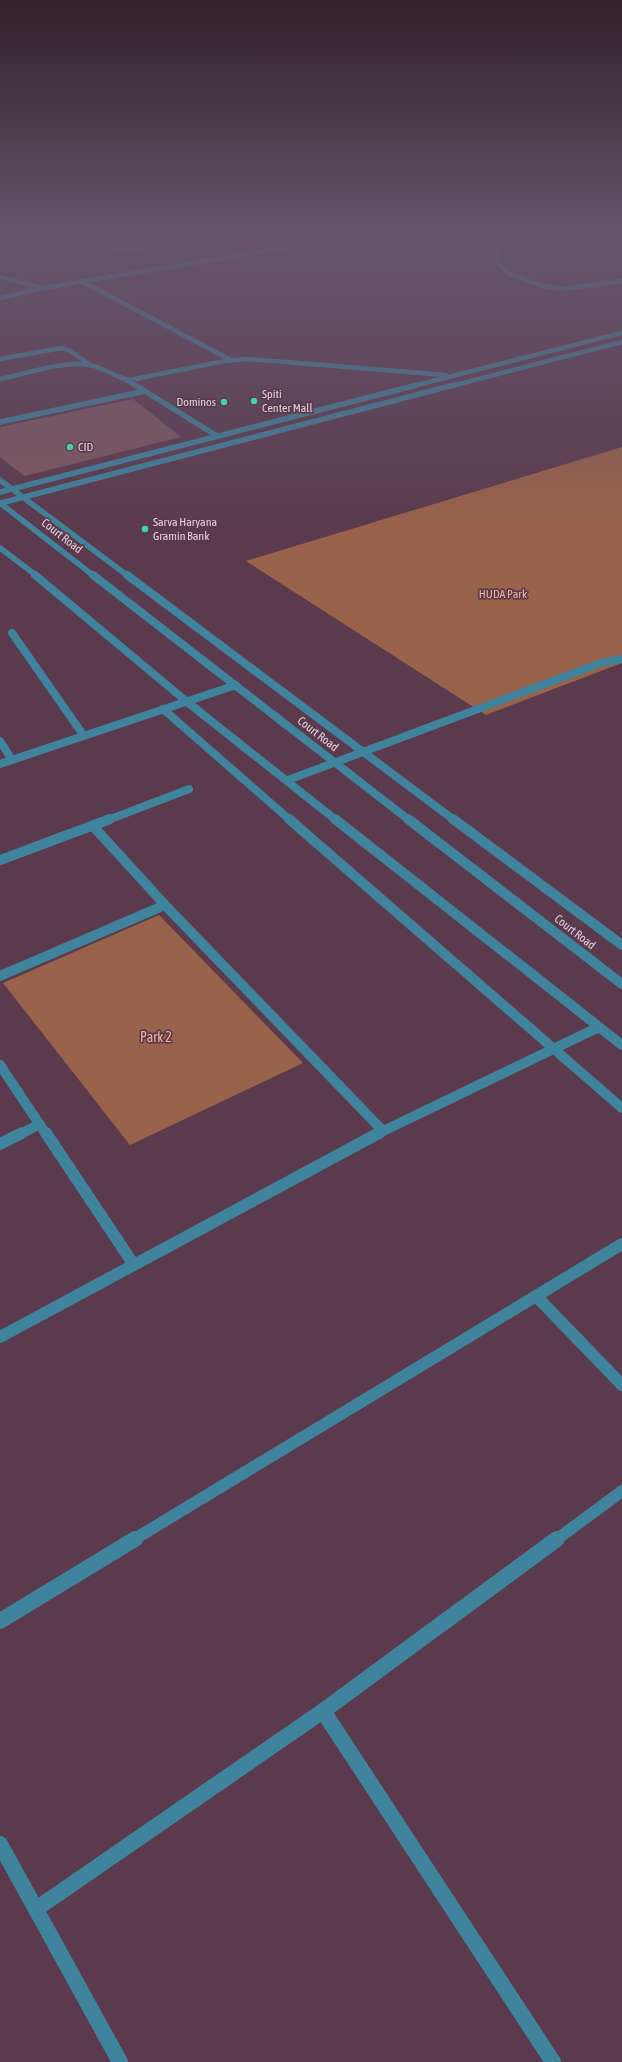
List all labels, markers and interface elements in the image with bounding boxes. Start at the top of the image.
place label: Spiti Center Mall [262,387,313,415]
place label: Dominos [177,395,216,409]
marker: Spiti Center Mall [249,396,259,406]
marker: Dominos [219,397,229,407]
place label: CID [78,440,93,454]
marker: CID [65,442,75,452]
place label: Sarva Haryana Gramin Bank [153,515,217,543]
street label: Court Road [39,516,85,556]
marker: Sarva Haryana Gramin Bank [140,524,150,534]
park label: HUDA Park [479,587,528,601]
street label: Court Road [295,714,341,754]
street label: Court Road [552,912,598,952]
park label: Park 2 [140,1029,172,1045]

